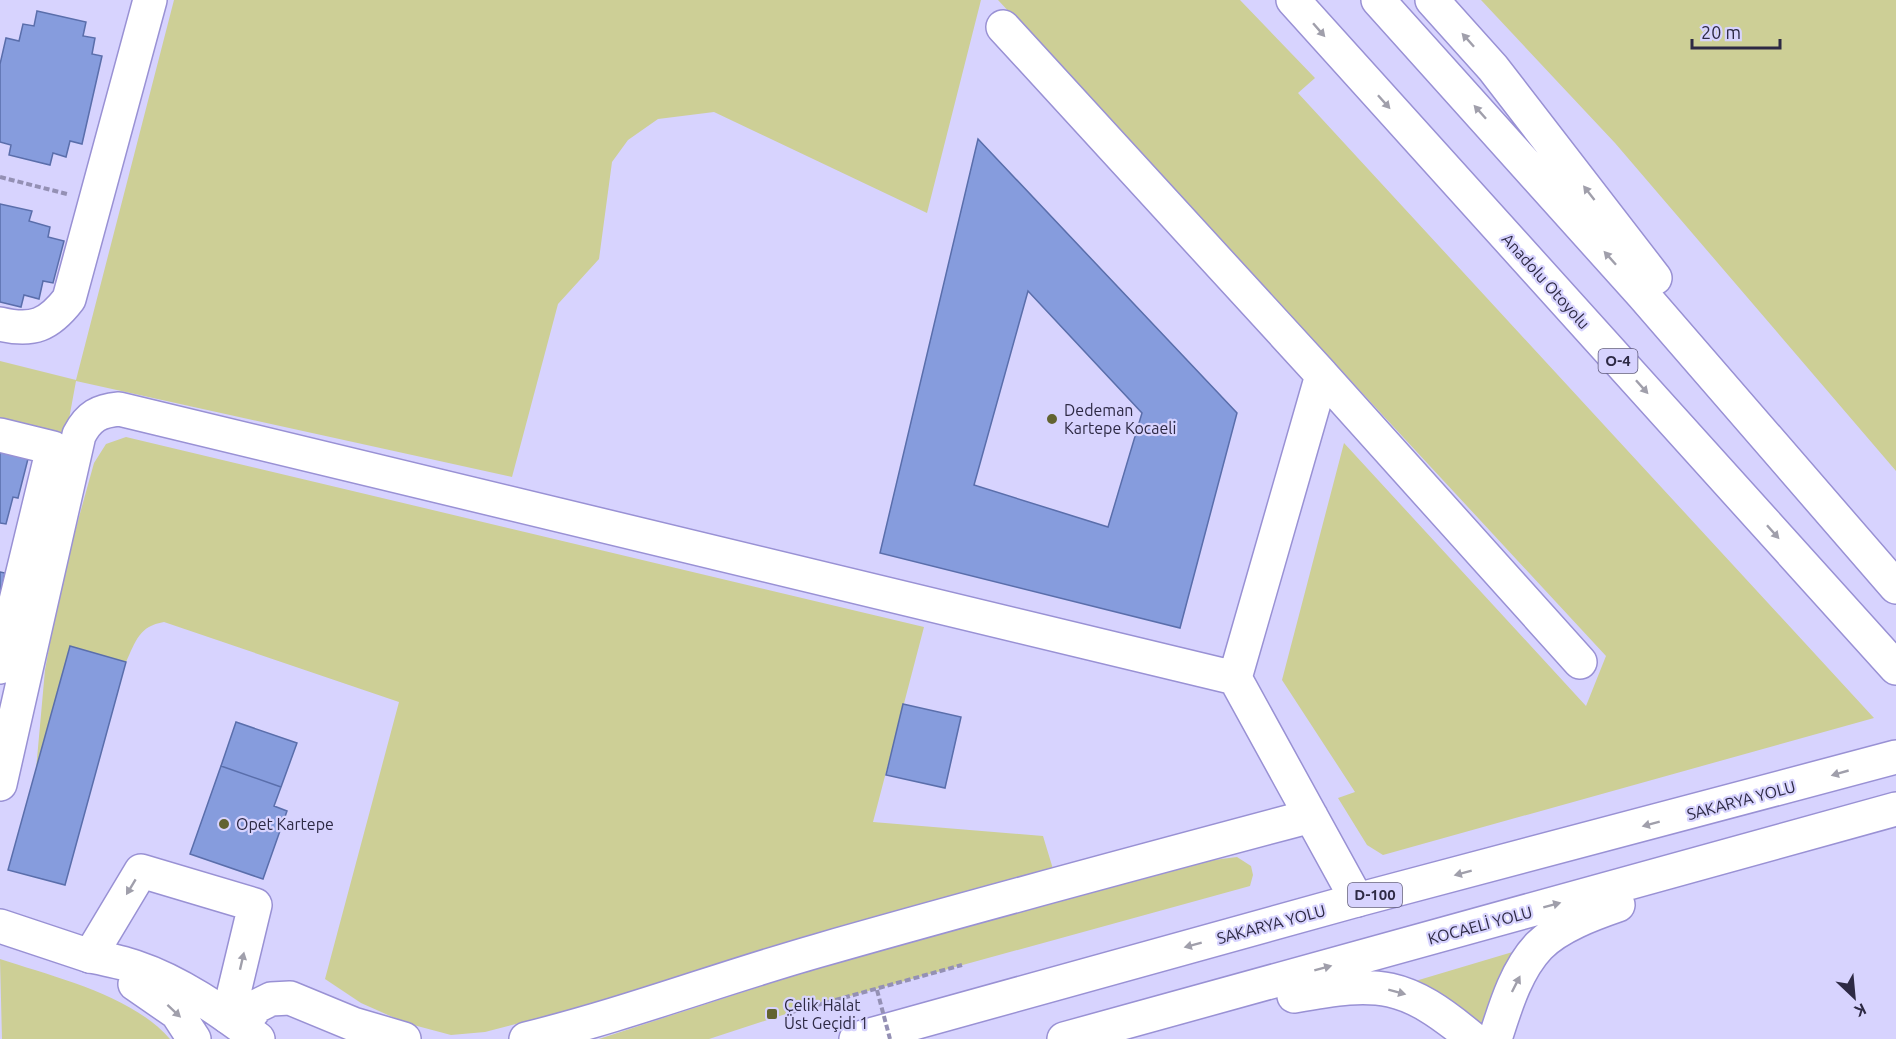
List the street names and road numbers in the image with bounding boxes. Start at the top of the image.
street label: Anadolu Otoyolu [1499,230,1593,332]
road number: O-4 [1598,349,1638,373]
street label: SAKARYA YOLU [1685,777,1797,823]
road number: D-100 [1348,883,1402,907]
street label: SAKARYA YOLU [1215,901,1327,947]
street label: KOCAELİ YOLU [1426,902,1534,948]

